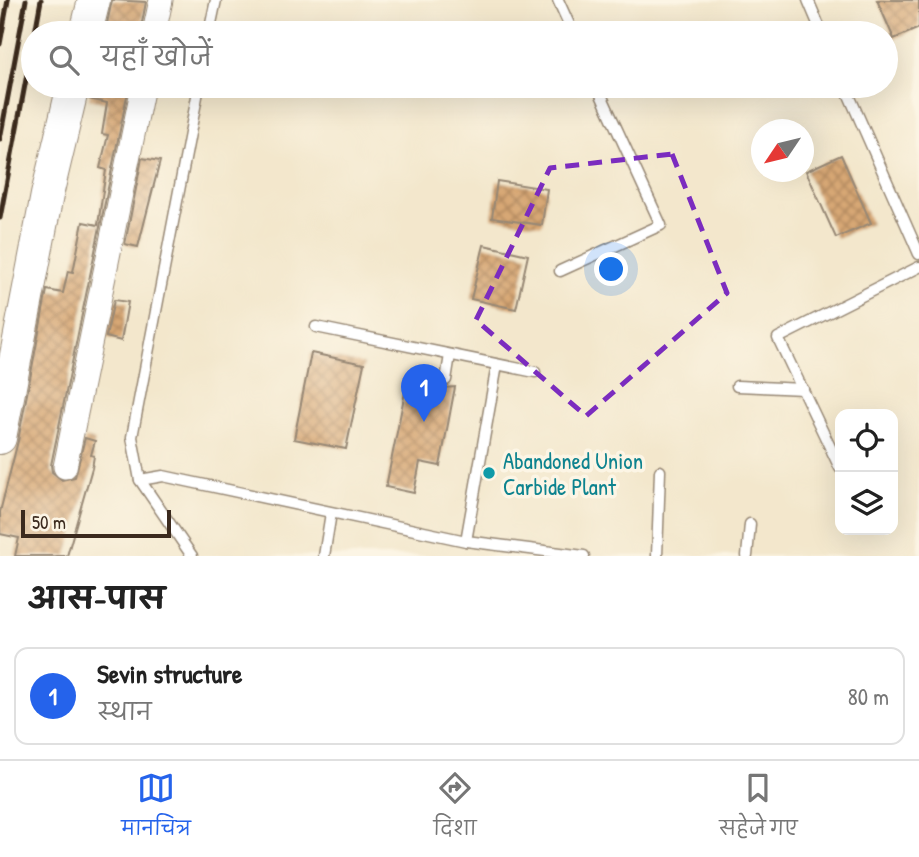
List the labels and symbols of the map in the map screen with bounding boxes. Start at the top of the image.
north arrow [751,119,814,182]
your location [594,252,628,286]
pin: 1 [401,364,447,422]
place label: Abandoned Union Carbide Plant [503,445,643,502]
marker: Abandoned Union Carbide Plant [481,465,497,481]
scale bar [21,507,172,539]

